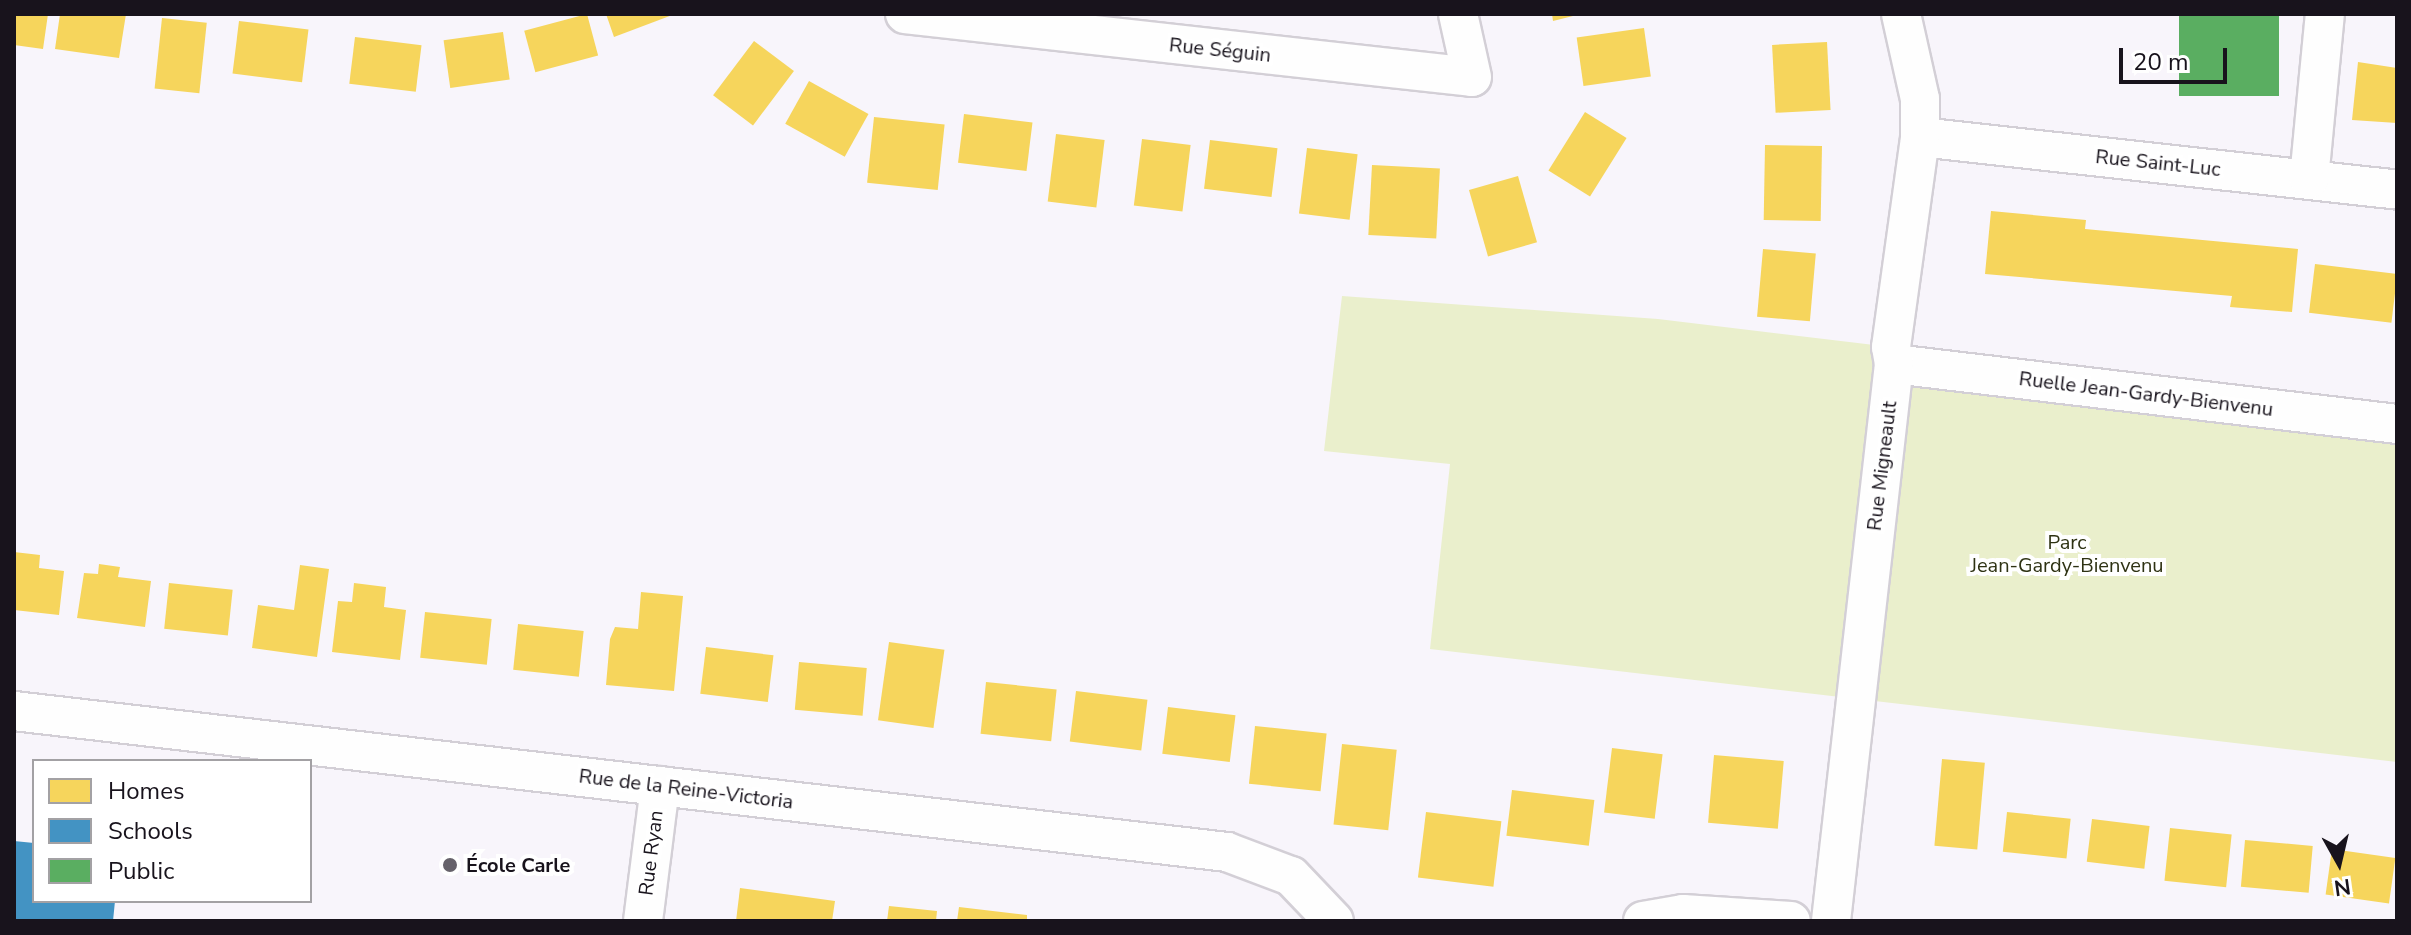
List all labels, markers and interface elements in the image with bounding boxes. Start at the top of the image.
scale bar [2123,32,2231,82]
street label: Rue Séguin [1168,33,1272,67]
text: 20 m [2133,46,2189,78]
street label: Rue Saint-Luc [2094,144,2222,182]
street label: Ruelle Jean-Gardy-Bienvenu [2018,366,2274,422]
street label: Rue Migneault [1862,400,1902,532]
park label: Parc Jean-Gardy-Bienvenu [1970,531,2164,578]
legend [32,759,312,903]
street label: Rue de la Reine-Victoria [577,764,795,814]
text: Homes [108,775,184,807]
street label: Rue Ryan [634,809,668,897]
text: Schools [108,815,193,847]
north arrow [2299,823,2379,903]
place label: École Carle [466,853,570,877]
text: Public [108,855,174,887]
marker: École Carle [441,856,459,874]
text: N [2332,871,2353,903]

